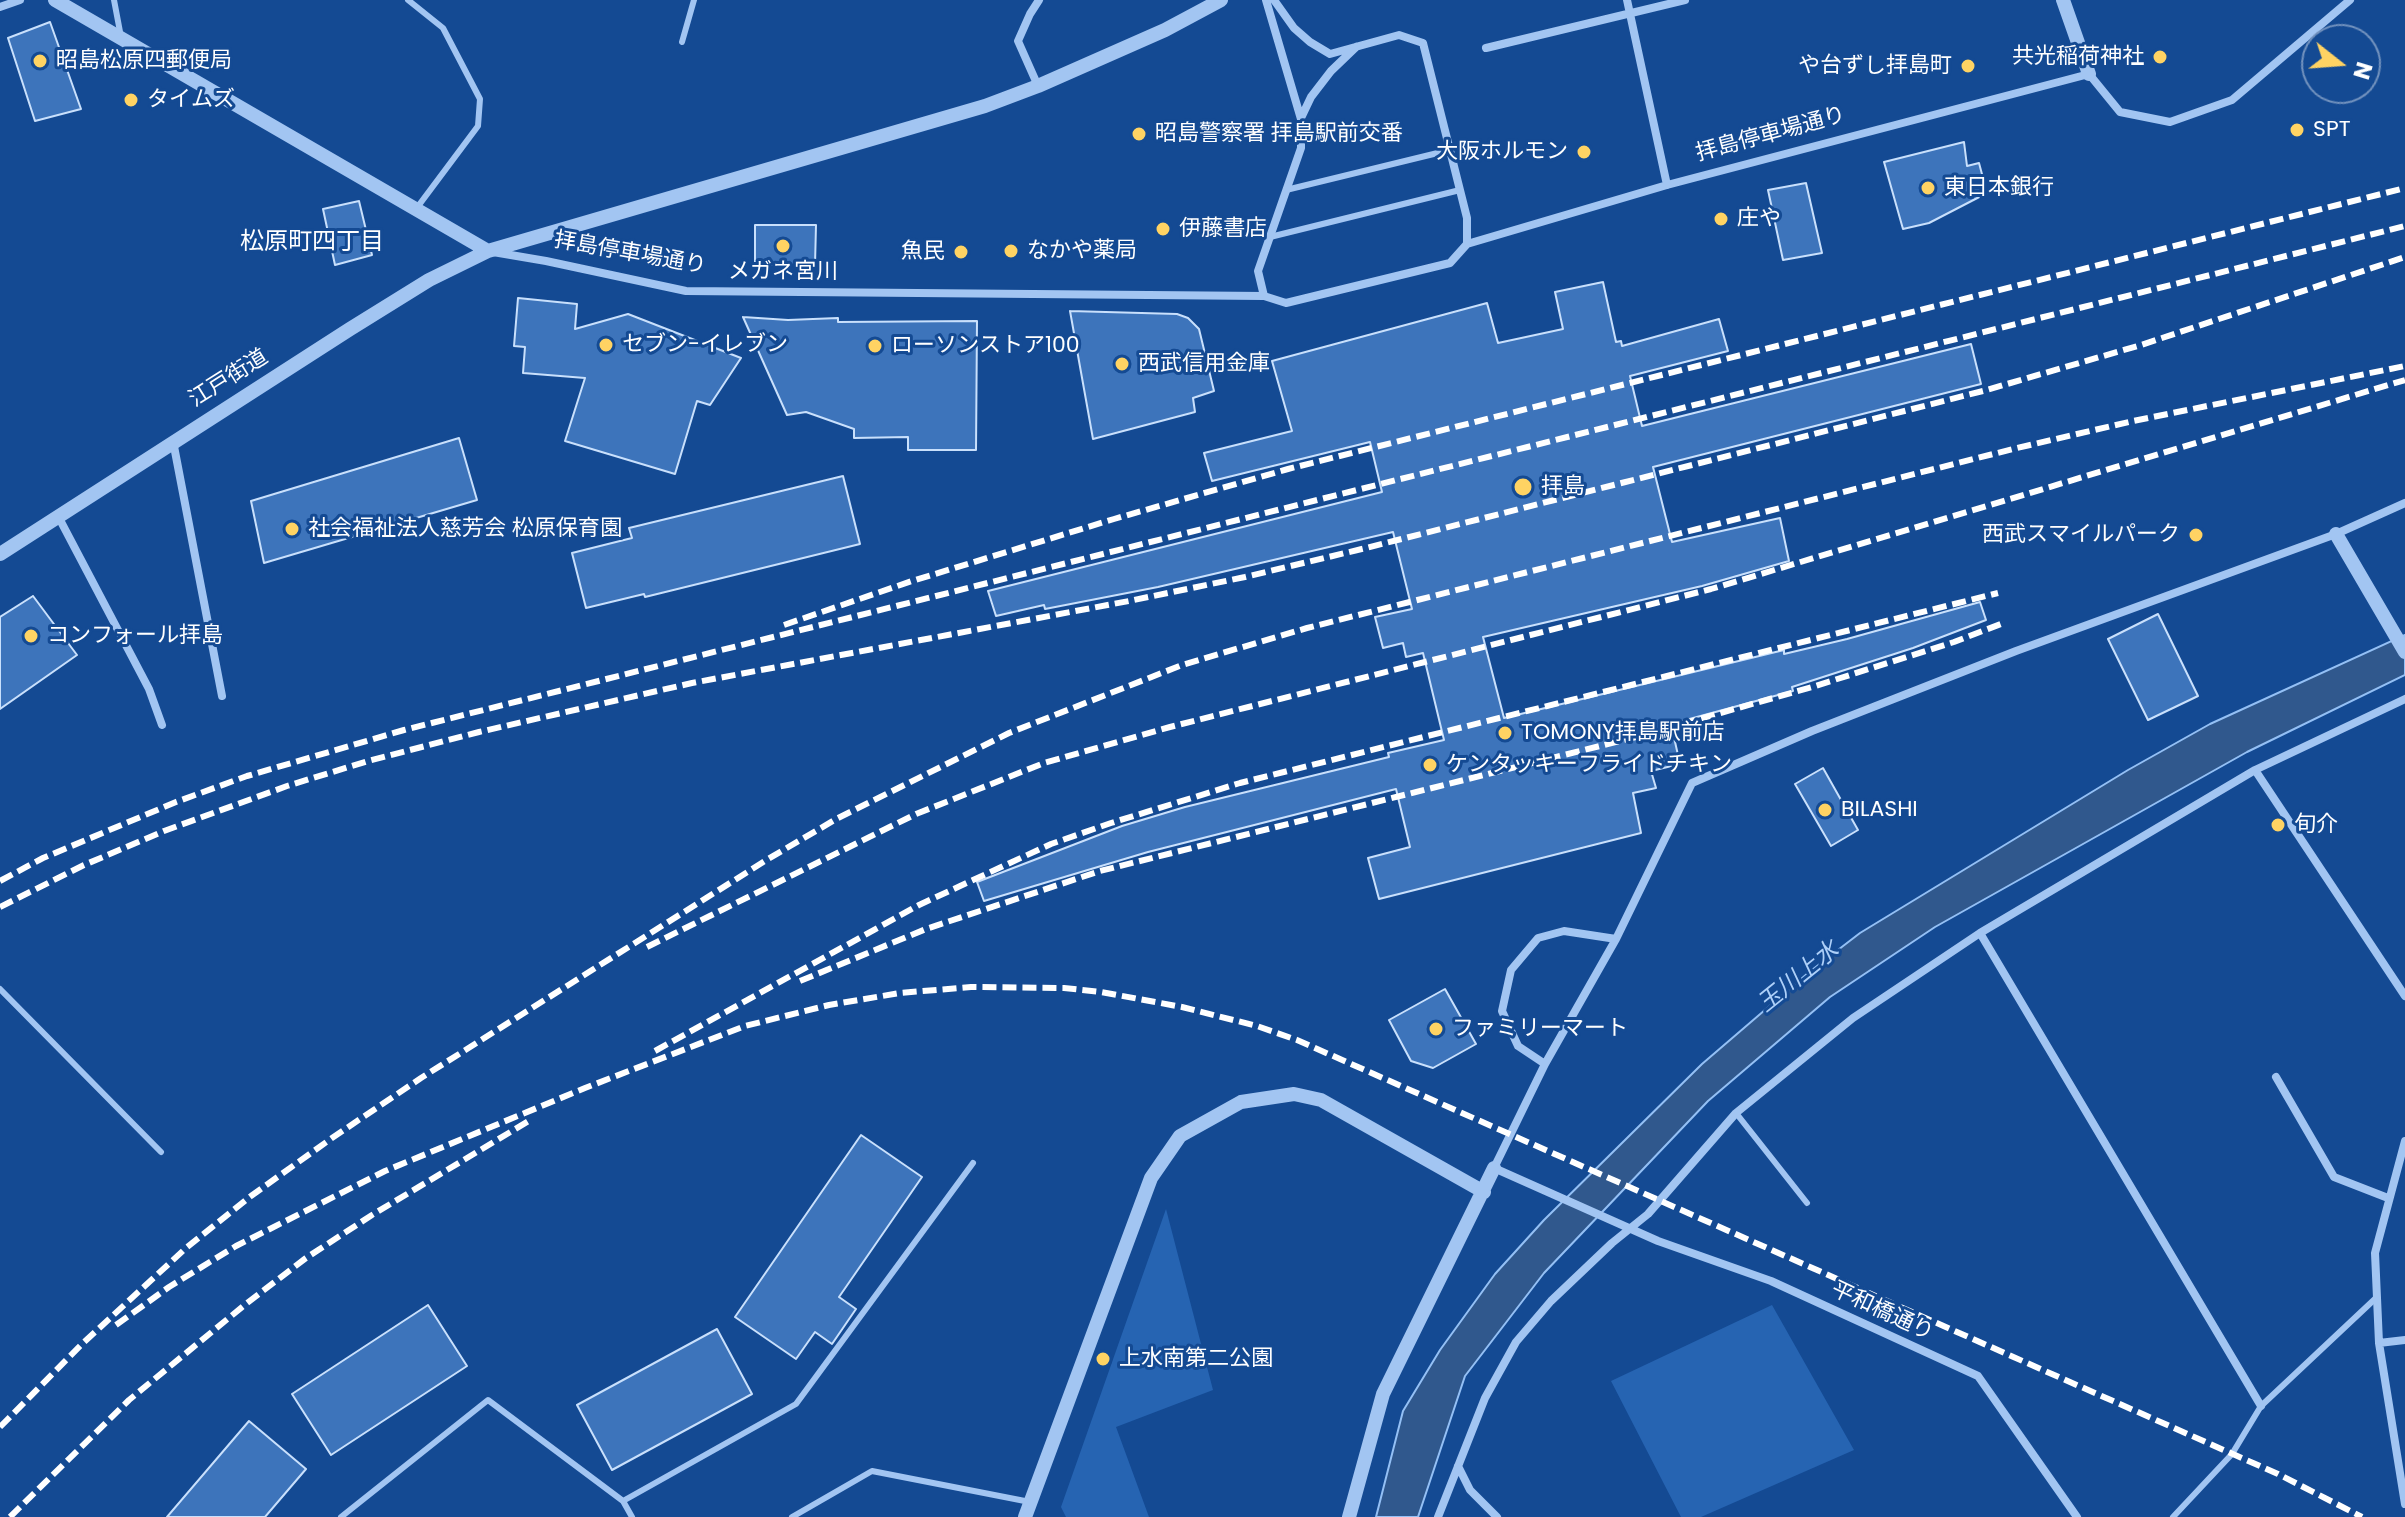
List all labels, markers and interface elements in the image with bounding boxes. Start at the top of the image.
north arrow [2301,24,2381,104]
place label: 共光稲荷神社 [2012,44,2144,70]
place label: 昭島松原四郵便局 [56,48,232,74]
marker: 共光稲荷神社 [2151,48,2169,66]
marker: 昭島松原四郵便局 [31,52,49,70]
place label: や台ずし拝島町 [1798,53,1952,79]
marker: や台ずし拝島町 [1959,57,1977,75]
text: N [2345,58,2380,83]
place label: タイムズ [147,87,235,113]
marker: タイムズ [122,91,140,109]
street label: 拝島停車場通り [1693,102,1849,168]
place label: SPT [2313,117,2351,143]
place label: 昭島警察署 拝島駅前交番 [1155,121,1403,147]
marker: SPT [2288,121,2306,139]
marker: 昭島警察署 拝島駅前交番 [1130,125,1148,143]
place label: 大阪ホルモン [1436,139,1568,165]
marker: 大阪ホルモン [1575,143,1593,161]
place label: 東日本銀行 [1944,175,2054,201]
marker: 東日本銀行 [1919,179,1937,197]
place label: 庄や [1737,206,1781,232]
marker: 庄や [1712,210,1730,228]
place label: 伊藤書店 [1179,216,1267,242]
marker: 伊藤書店 [1154,220,1172,238]
street label: 拝島停車場通り [552,228,708,280]
district label: 松原町四丁目 [240,229,384,257]
marker: メガネ宮川 [774,237,792,255]
place label: なかや薬局 [1027,238,1137,264]
place label: 魚民 [901,239,945,265]
marker: なかや薬局 [1002,242,1020,260]
marker: 魚民 [952,243,970,261]
place label: メガネ宮川 [728,259,838,285]
place label: セブン-イレブン [622,332,788,358]
place label: ローソンストア100 [891,333,1080,359]
marker: セブン-イレブン [597,336,615,354]
marker: ローソンストア100 [866,337,884,355]
street label: 江戸街道 [185,344,273,414]
place label: 西武信用金庫 [1138,351,1270,377]
marker: 西武信用金庫 [1113,355,1131,373]
place label: 拝島 [1541,474,1585,500]
marker: 拝島 [1512,476,1534,498]
place label: 社会福祉法人慈芳会 松原保育園 [308,516,622,542]
marker: 社会福祉法人慈芳会 松原保育園 [283,520,301,538]
place label: 西武スマイルパーク [1982,522,2180,548]
marker: 西武スマイルパーク [2187,526,2205,544]
place label: コンフォール拝島 [47,623,223,649]
marker: コンフォール拝島 [22,627,40,645]
place label: TOMONY拝島駅前店 [1521,720,1725,746]
marker: TOMONY拝島駅前店 [1496,724,1514,742]
place label: ケンタッキーフライドチキン [1446,752,1732,778]
marker: ケンタッキーフライドチキン [1421,756,1439,774]
place label: BILASHI [1841,797,1918,823]
marker: BILASHI [1816,801,1834,819]
place label: 旬介 [2294,812,2338,838]
marker: 旬介 [2269,816,2287,834]
water label: 玉川上水 [1753,937,1845,1019]
place label: ファミリーマート [1452,1016,1628,1042]
marker: ファミリーマート [1427,1020,1445,1038]
street label: 平和橋通り [1827,1277,1937,1347]
place label: 上水南第二公園 [1119,1346,1273,1372]
marker: 上水南第二公園 [1094,1350,1112,1368]

